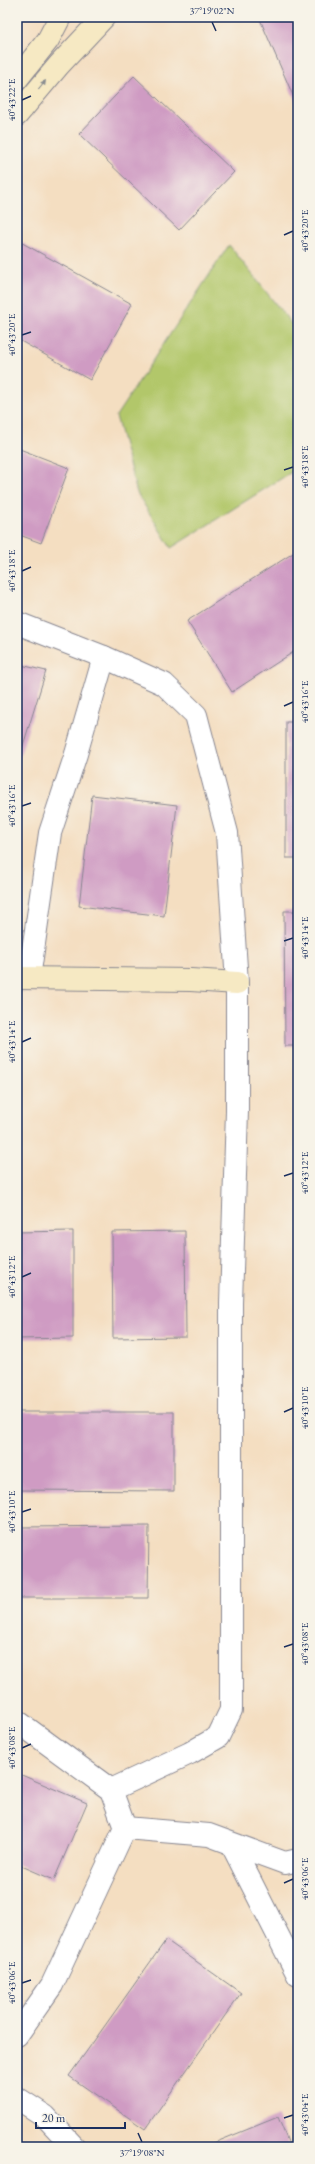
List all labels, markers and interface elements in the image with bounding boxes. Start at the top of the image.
text: 37°19'02"N [190,4,235,17]
text: 40°43'22"E [5,78,18,121]
one-way arrow [37,80,46,91]
text: 40°43'20"E [298,209,311,252]
text: 40°43'20"E [5,313,18,356]
text: 40°43'18"E [298,445,311,488]
text: 40°43'18"E [5,549,18,592]
text: 40°43'16"E [298,680,311,723]
text: 40°43'16"E [5,784,18,827]
text: 40°43'14"E [298,916,311,959]
text: 40°43'14"E [5,1020,18,1063]
text: 40°43'12"E [298,1151,311,1194]
text: 40°43'12"E [5,1255,18,1298]
text: 40°43'10"E [298,1386,311,1429]
text: 40°43'10"E [5,1490,18,1533]
text: 40°43'08"E [298,1622,311,1665]
text: 40°43'08"E [5,1726,18,1769]
text: 40°43'06"E [298,1857,311,1900]
text: 40°43'06"E [5,1961,18,2004]
text: 40°43'04"E [298,2093,311,2136]
scale bar [36,2104,125,2130]
text: 20 m [42,2110,66,2126]
text: 37°19'08"N [120,2146,165,2159]

